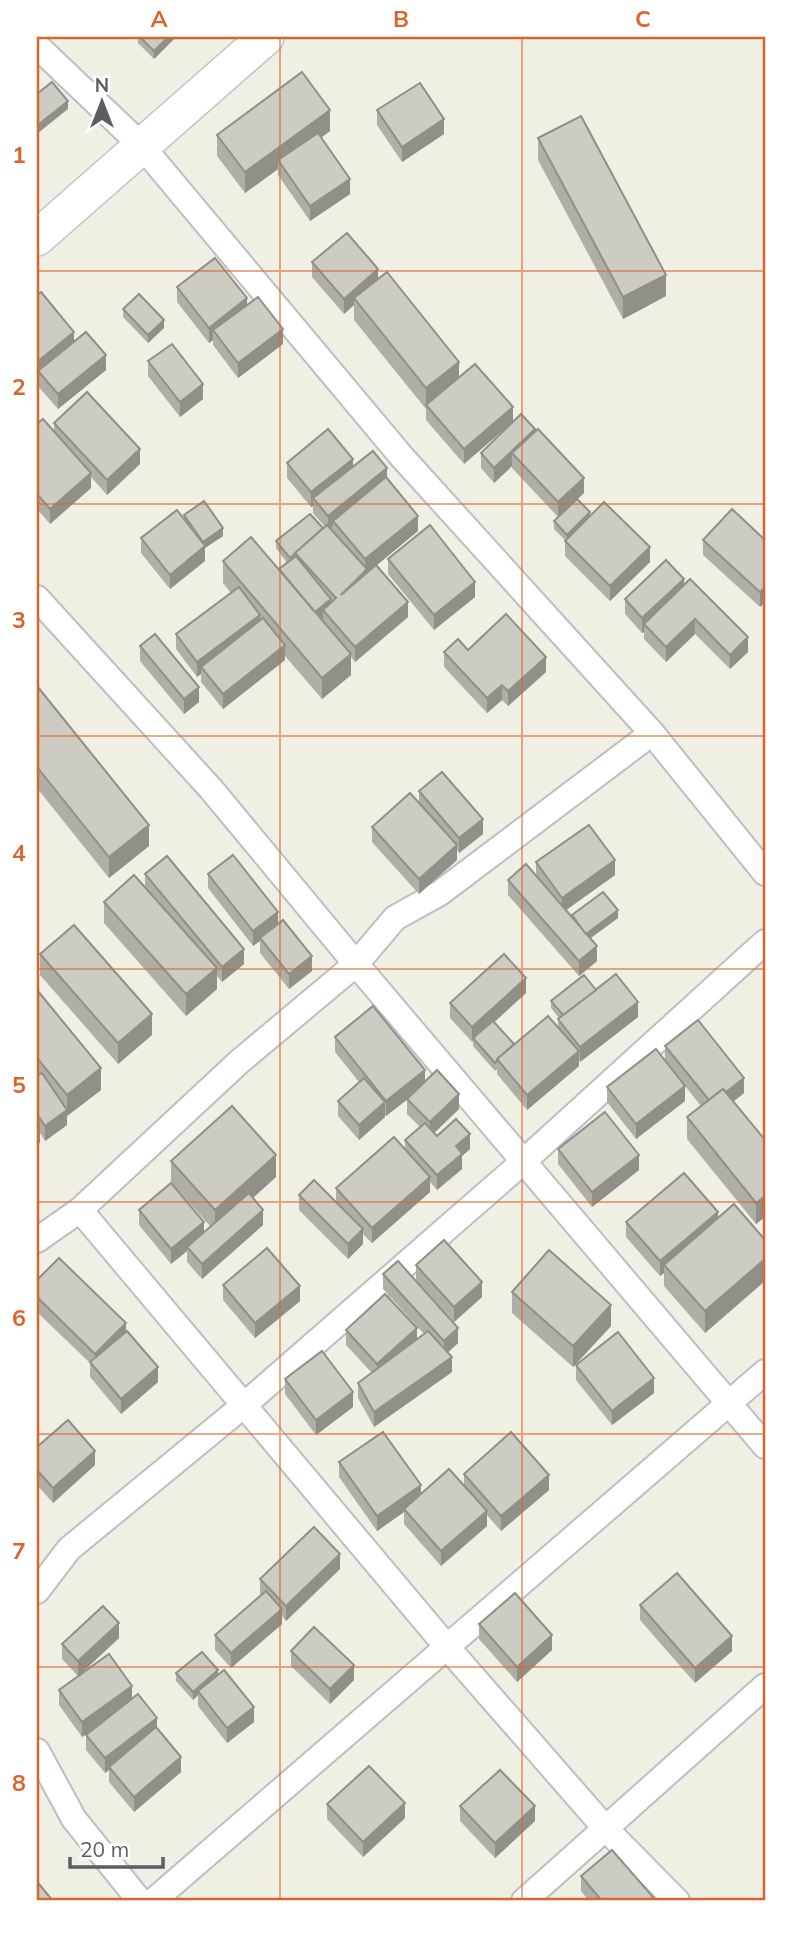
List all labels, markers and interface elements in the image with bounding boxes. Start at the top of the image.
text: A [150,4,168,33]
text: B [393,4,409,33]
text: C [635,4,651,33]
north arrow [66,66,136,136]
text: N [95,73,109,97]
text: 1 [12,140,26,169]
text: 2 [12,372,26,401]
text: 3 [12,605,26,634]
text: 4 [12,838,26,867]
text: 5 [12,1070,26,1099]
text: 6 [12,1303,26,1332]
text: 7 [12,1536,26,1565]
text: 8 [12,1768,26,1797]
scale bar [70,1826,163,1870]
text: 20 m [80,1836,129,1862]

